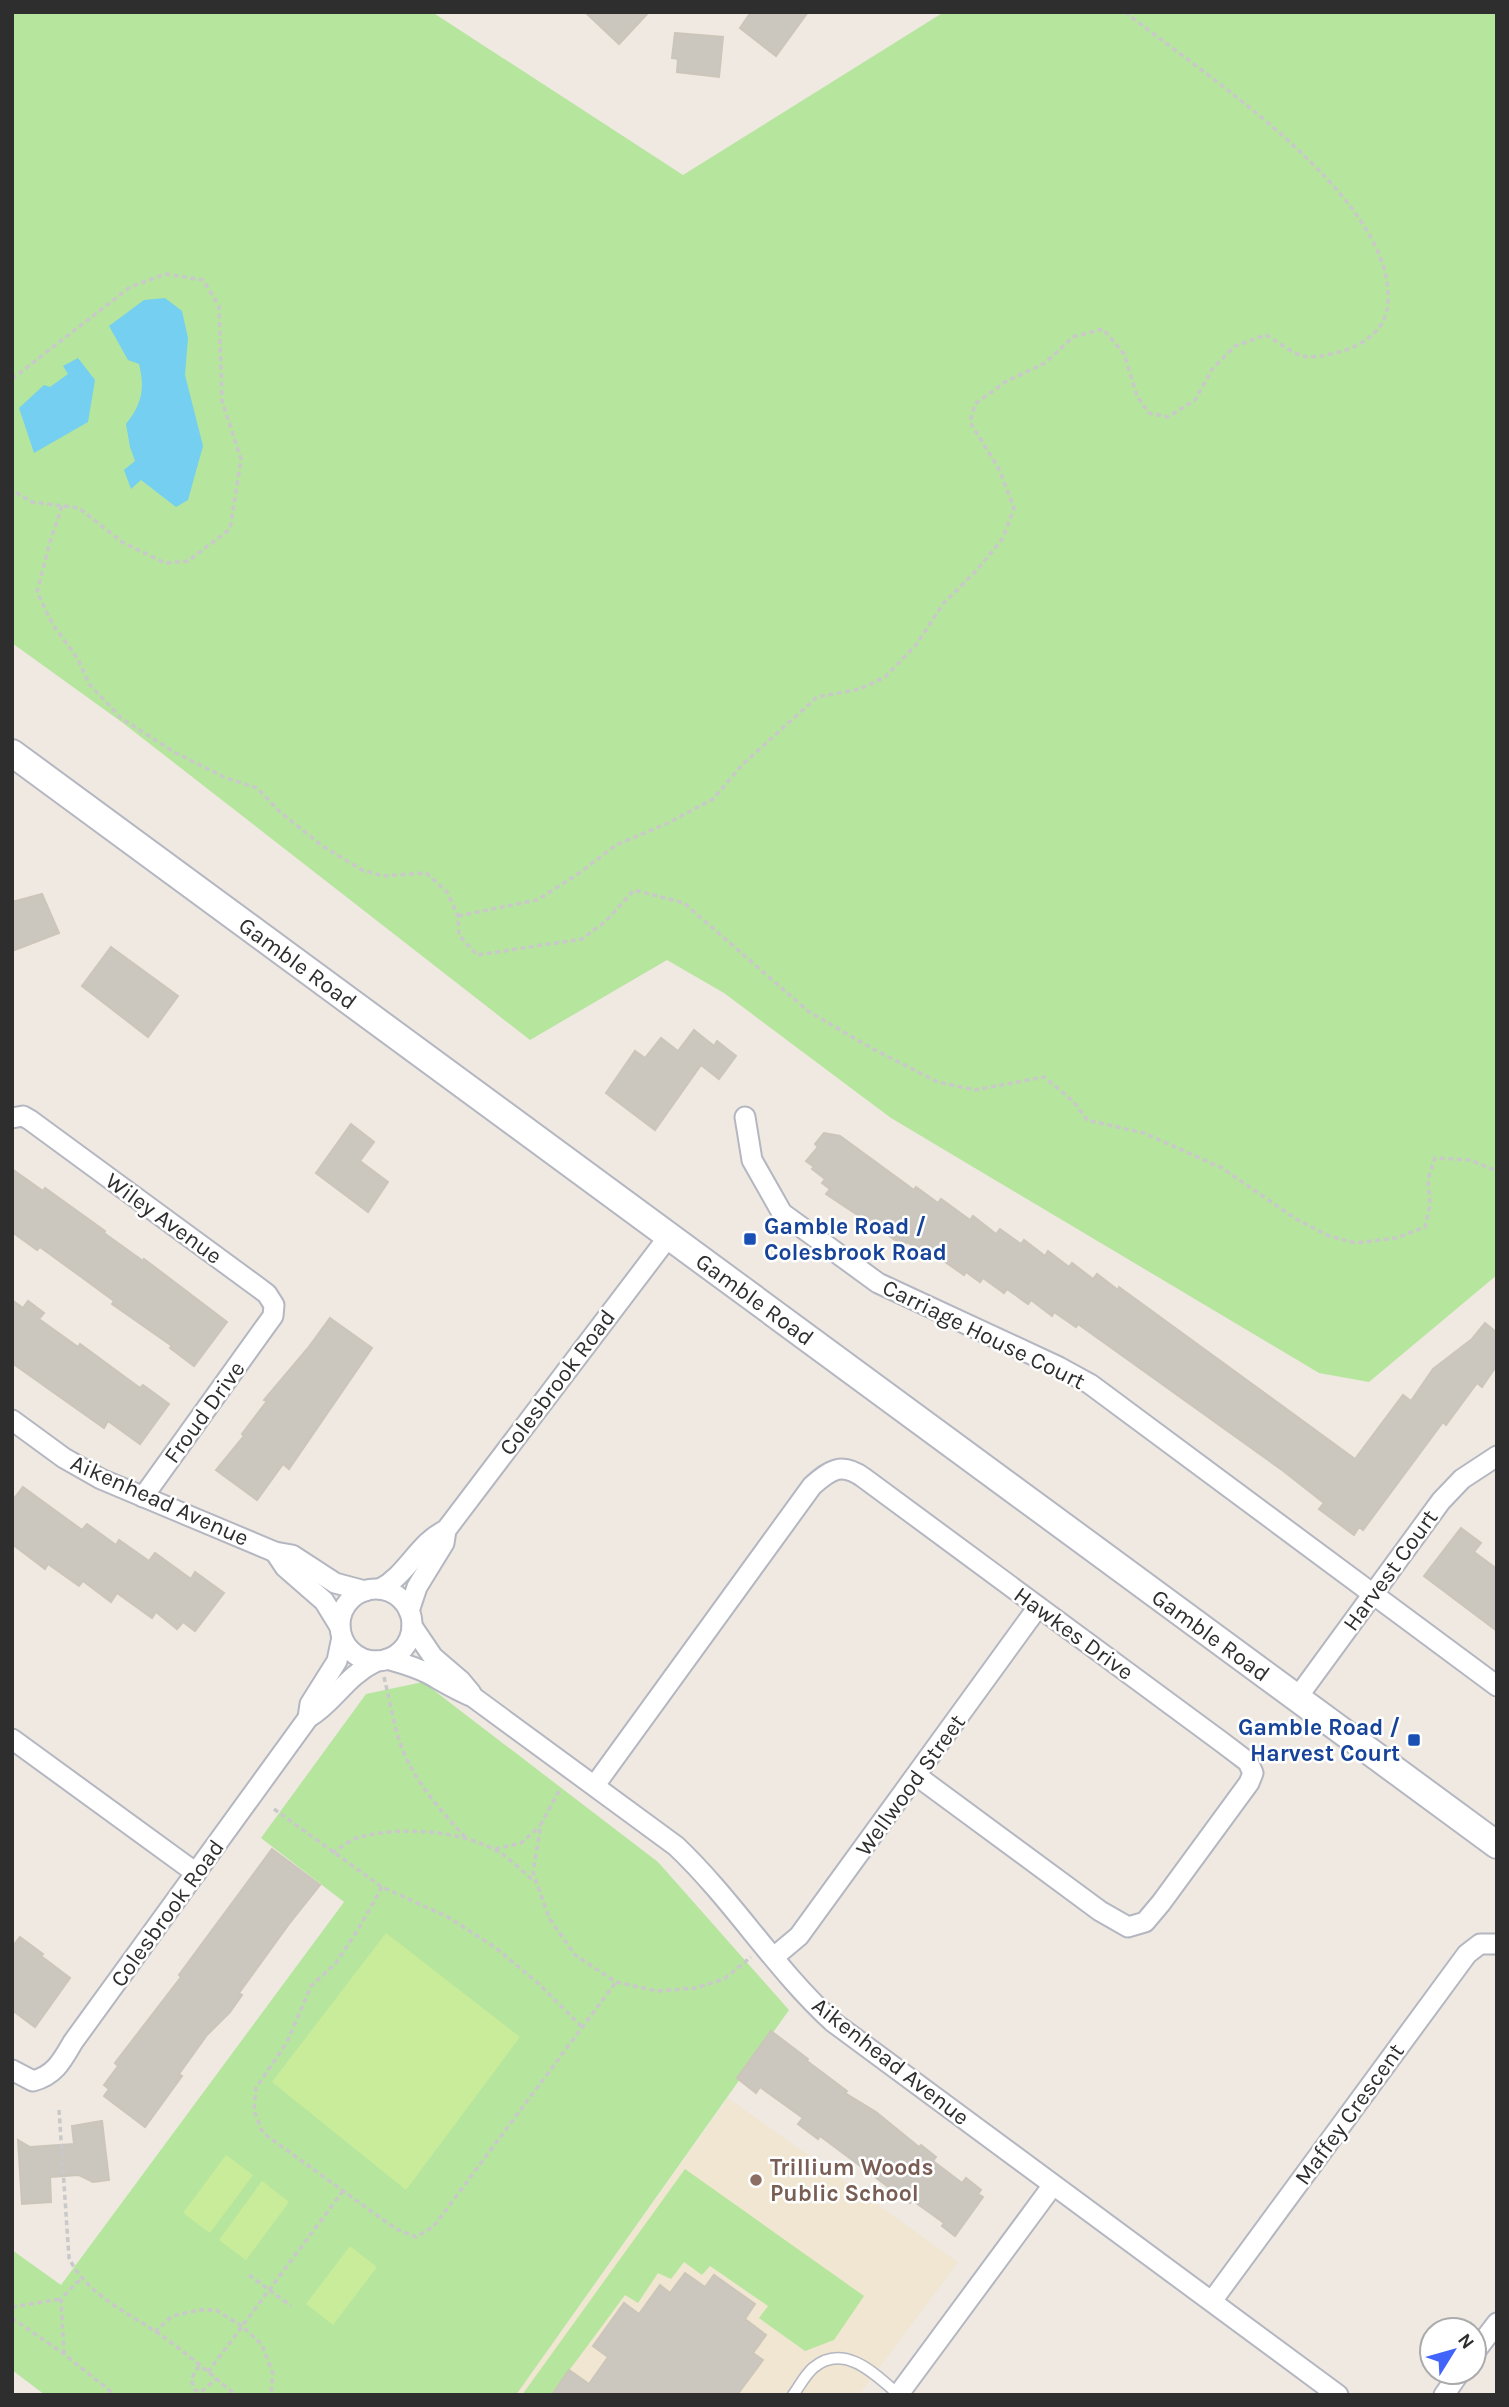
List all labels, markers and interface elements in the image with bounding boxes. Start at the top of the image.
street label: Gamble Road [233,912,362,1015]
street label: Wiley Avenue [100,1167,227,1270]
place label: Gamble Road / Colesbrook Road [764,1213,947,1266]
marker: Gamble Road / Colesbrook Road [742,1231,758,1247]
street label: Gamble Road [690,1248,819,1351]
street label: Carriage House Court [878,1274,1090,1395]
street label: Colesbrook Road [494,1304,621,1460]
street label: Froud Drive [158,1356,250,1469]
street label: Aikenhead Avenue [67,1449,253,1552]
street label: Harvest Court [1337,1504,1444,1636]
street label: Hawkes Drive [1009,1581,1139,1686]
street label: Gamble Road [1146,1584,1275,1687]
street label: Wellwood Street [850,1709,971,1861]
place label: Gamble Road / Harvest Court [1238,1714,1400,1767]
marker: Gamble Road / Harvest Court [1406,1732,1422,1748]
street label: Colesbrook Road [105,1834,230,1992]
street label: Aikenhead Avenue [807,1992,975,2131]
street label: Maffey Crescent [1289,2038,1410,2190]
place label: Trillium Woods Public School [770,2154,934,2207]
marker: Trillium Woods Public School [748,2172,764,2188]
north arrow [1418,2316,1488,2386]
text: N [1453,2329,1479,2353]

